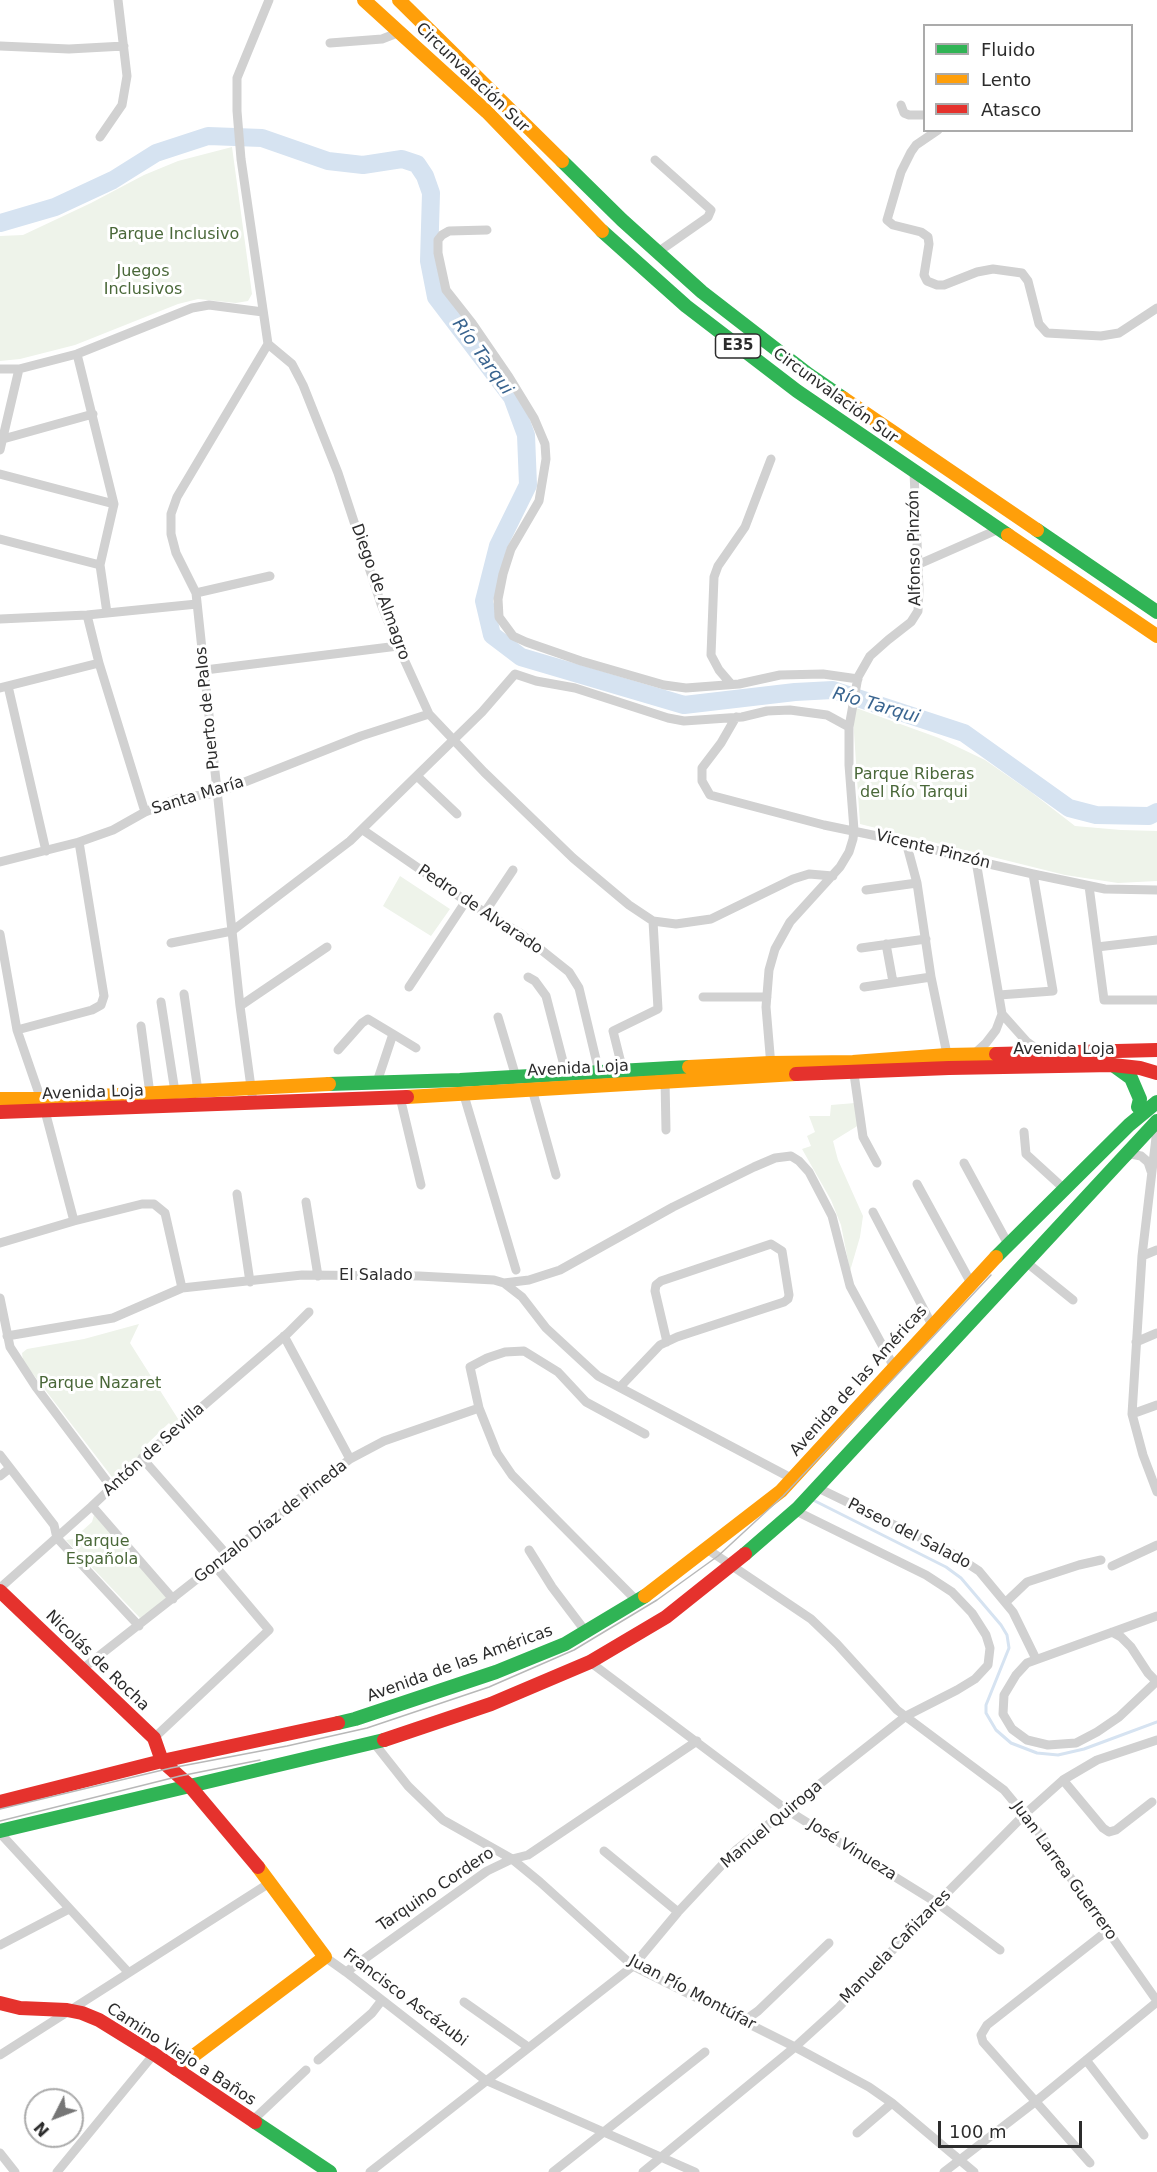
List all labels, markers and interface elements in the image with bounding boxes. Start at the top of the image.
street label: Circunvalación Sur [412,19,532,137]
legend [923,24,1133,132]
text: Fluido [981,39,1035,60]
text: Lento [981,69,1031,90]
text: Atasco [981,99,1041,120]
park label: Parque Inclusivo [109,225,239,245]
park label: Juegos Inclusivos [104,262,182,300]
water label: Río Tarqui [447,314,517,400]
road number: E35 [716,334,760,358]
street label: Circunvalación Sur [769,344,901,448]
street label: Alfonso Pinzón [904,490,926,606]
street label: Diego de Almagro [346,521,414,663]
street label: Puerto de Palos [192,646,224,770]
water label: Río Tarqui [830,683,922,729]
park label: Parque Riberas del Río Tarqui [854,765,974,803]
street label: Santa María [149,773,247,819]
street label: Vicente Pinzón [874,827,992,873]
street label: Pedro de Alvarado [414,861,546,959]
street label: Avenida Loja [1013,1040,1115,1060]
street label: Avenida Loja [527,1057,629,1081]
street label: Avenida Loja [42,1082,144,1104]
street label: El Salado [339,1266,413,1286]
street label: Avenida de las Américas [786,1302,932,1460]
park label: Parque Nazaret [39,1374,161,1394]
street label: Antón de Sevilla [99,1399,209,1501]
street label: Gonzalo Díaz de Pineda [191,1456,351,1588]
street label: Paseo del Salado [844,1495,974,1573]
park label: Parque Española [66,1532,138,1570]
street label: Nicolás de Rocha [41,1607,153,1715]
street label: Avenida de las Américas [365,1621,555,1707]
street label: Manuel Quiroga [717,1777,827,1873]
street label: Juan Larrea Guerrero [1007,1798,1121,1944]
street label: José Vinueza [804,1815,900,1885]
street label: Tarquino Cordero [374,1844,498,1936]
street label: Manuela Cañizares [837,1886,955,2008]
street label: Francisco Ascázubi [339,1945,471,2051]
street label: Juan Pío Montúfar [625,1951,759,2035]
street label: Camino Viejo a Baños [103,2000,259,2110]
north arrow [24,2088,84,2148]
scale bar [941,2109,1085,2147]
text: N [30,2118,53,2140]
text: 100 m [949,2121,1007,2142]

